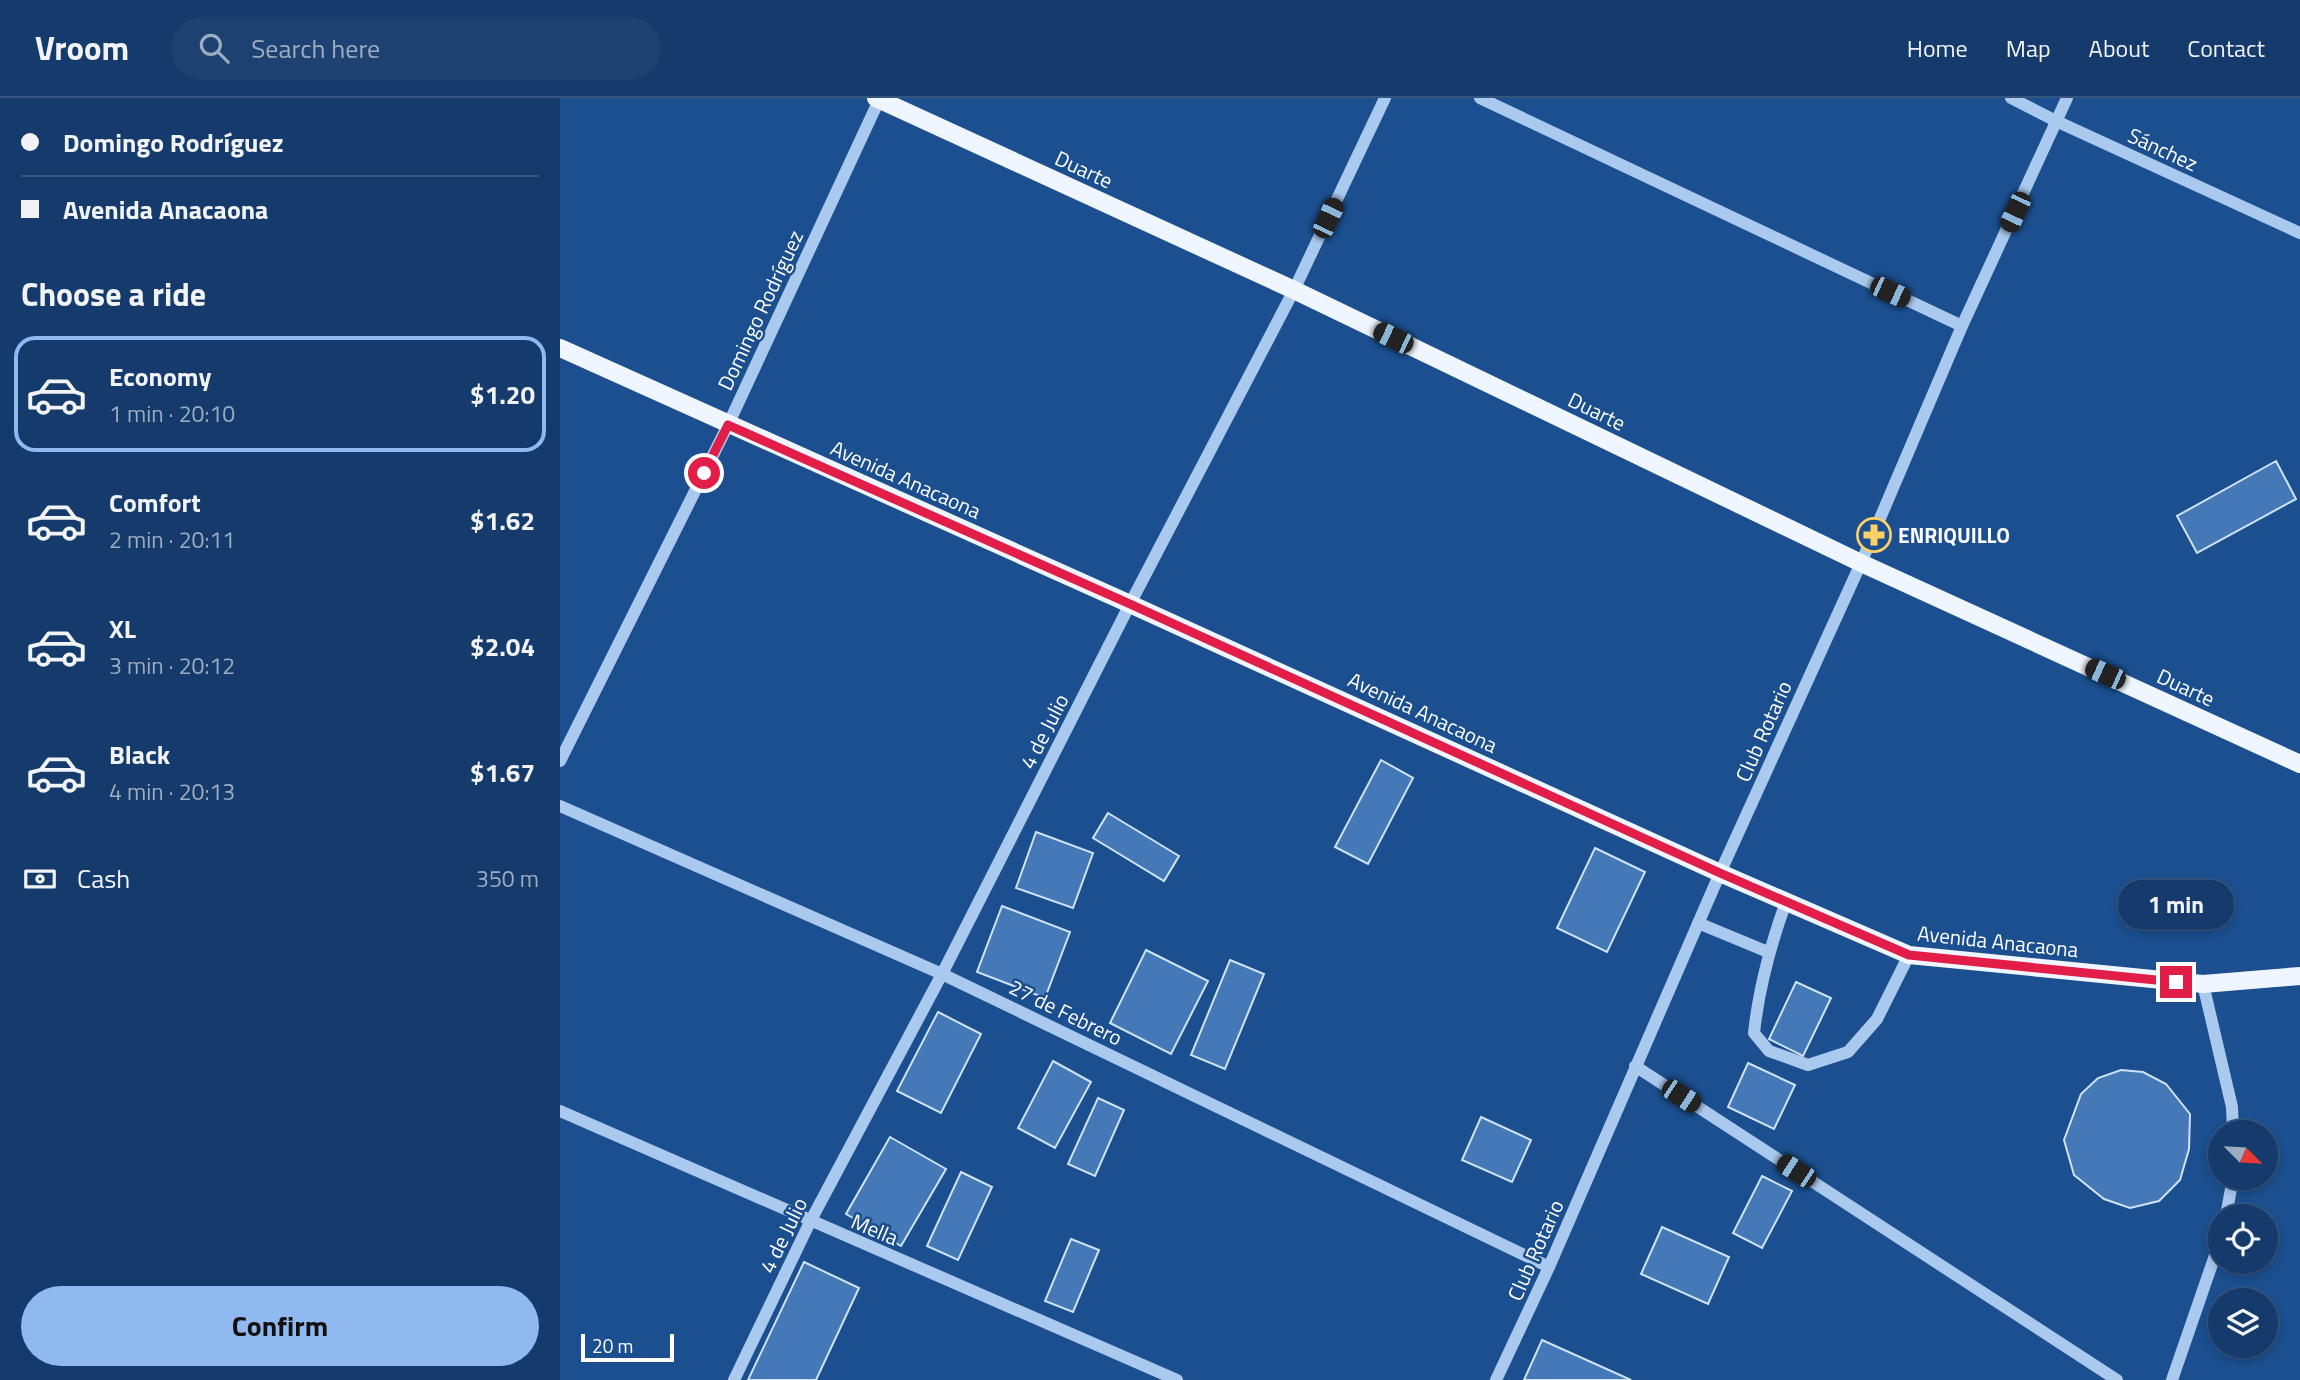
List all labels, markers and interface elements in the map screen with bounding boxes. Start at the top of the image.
search box [171,17,661,80]
text: Vroom [35,23,129,73]
icon: search [195,29,233,67]
text: Search here [251,29,380,68]
text: Home [1907,30,1968,66]
text: Map [2006,30,2051,66]
text: About [2089,30,2149,66]
text: Contact [2187,30,2265,66]
street label: Sánchez [2123,119,2203,179]
text: Domingo Rodríguez [63,123,283,162]
street label: Duarte [1050,142,1118,196]
car [1997,189,2034,235]
text: Avenida Anacaona [63,190,268,229]
car [1310,195,1347,241]
street label: Domingo Rodríguez [709,225,811,395]
text: Choose a ride [21,270,206,318]
car [1867,274,1914,310]
car [1370,319,1417,357]
text: Economy [109,357,211,396]
icon: car [25,363,88,426]
text: $1.20 [470,375,535,414]
street label: Duarte [1563,383,1631,439]
text: 1 min · 20:10 [109,396,235,431]
street label: Avenida Anacaona [826,432,987,527]
route start [688,457,720,489]
text: Comfort [109,483,201,522]
icon: car [25,489,88,552]
text: $1.62 [470,501,535,540]
pharmacy icon: ENRIQUILLO [1855,516,1893,554]
place label: ENRIQUILLO [1898,519,2010,551]
text: 2 min · 20:11 [109,522,235,557]
text: XL [109,609,136,648]
icon: car [25,615,88,678]
text: $2.04 [470,627,535,666]
text: 3 min · 20:12 [109,648,235,683]
car [2082,656,2129,692]
street label: Duarte [2152,660,2220,714]
street label: Avenida Anacaona [1343,663,1503,761]
street label: Club Rotario [1726,675,1800,787]
street label: 4 de Julio [1011,688,1077,774]
text: Black [109,735,170,774]
icon: car [25,741,88,804]
text: $1.67 [470,753,535,792]
text: 4 min · 20:13 [109,774,235,809]
text: Cash [77,859,130,898]
icon: cash [21,860,59,898]
text: 350 m [476,861,539,896]
callout: 1 min [2118,880,2234,930]
text: 1 min [2148,887,2204,922]
street label: Avenida Anacaona [1916,917,2081,965]
route end [2160,966,2192,998]
street label: 27 de Febrero [1004,971,1128,1053]
car [1658,1076,1705,1116]
north arrow [2208,1120,2278,1190]
map controls [2208,1120,2278,1358]
car [1773,1151,1820,1191]
street label: 4 de Julio [751,1192,815,1278]
street label: Club Rotario [1498,1194,1572,1306]
button: locate [2208,1204,2278,1274]
street label: Mella [846,1205,904,1253]
button: Confirm [21,1286,539,1366]
button: layers [2208,1288,2278,1358]
scale bar [581,1331,674,1363]
text: 20 m [592,1331,633,1360]

